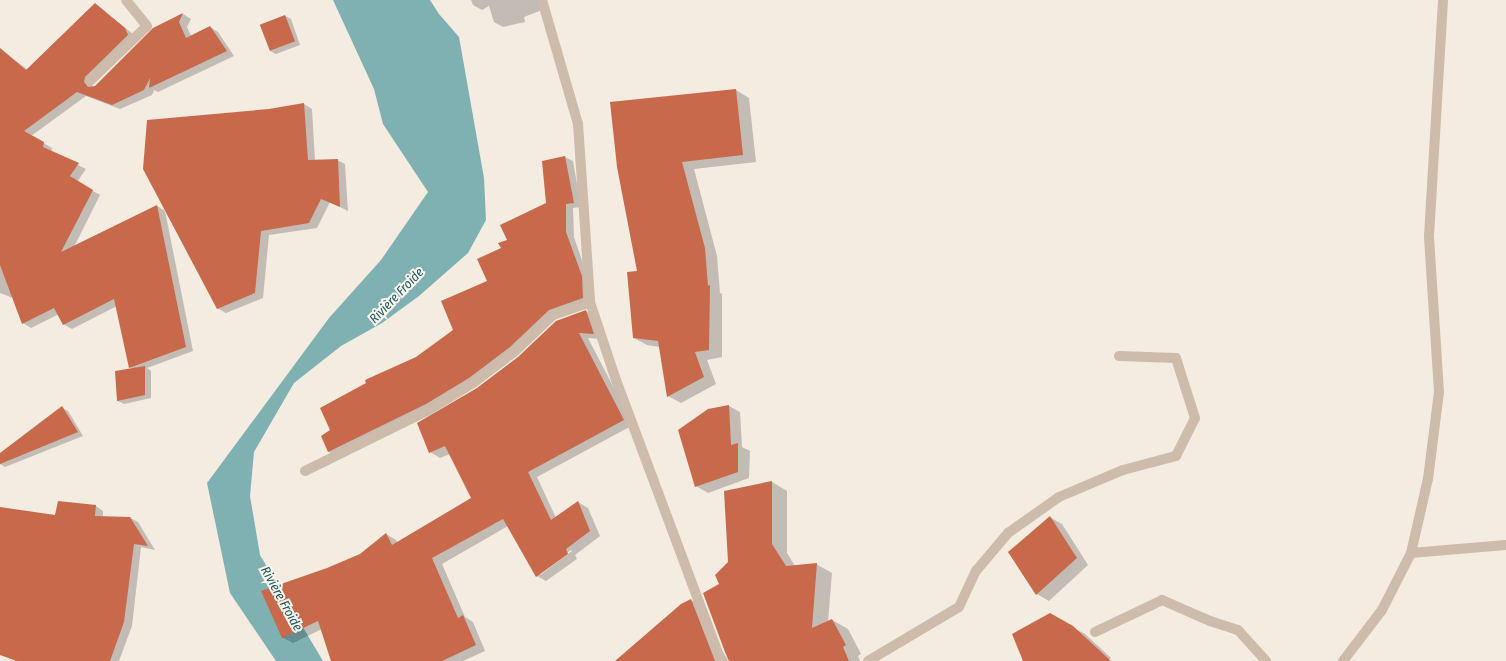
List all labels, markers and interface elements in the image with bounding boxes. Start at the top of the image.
water label: Rivière Froide [367,265,427,327]
water label: Rivière Froide [257,564,305,634]

